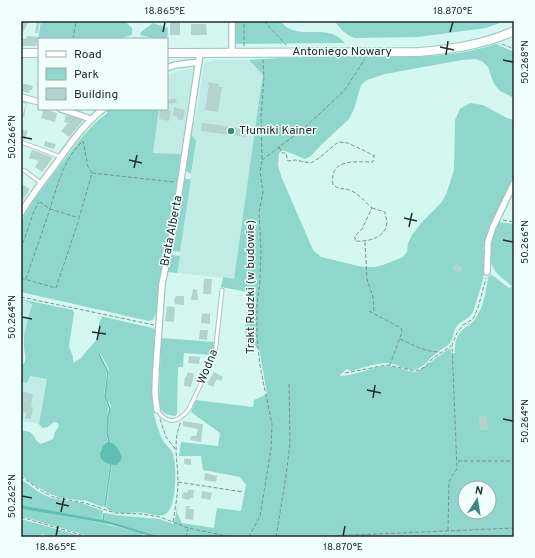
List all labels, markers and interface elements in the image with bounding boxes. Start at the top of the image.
text: 18.865°E [145,5,185,18]
text: 18.870°E [433,5,473,18]
legend [38,38,168,110]
text: 50.268°N [519,40,532,84]
street label: Antoniego Nowary [292,44,392,60]
text: Road [74,47,102,63]
text: Park [74,67,99,83]
text: Building [74,87,118,103]
text: 50.266°N [6,115,19,159]
place label: Tłumiki Kainer [239,123,317,139]
marker: Tłumiki Kainer [226,126,236,136]
street label: Brata Alberta [157,194,187,268]
street label: Trakt Rudzki (w budowie) [243,220,259,354]
text: 50.266°N [519,220,532,264]
text: 50.264°N [6,295,19,339]
street label: Wodna [194,347,222,387]
text: 50.264°N [519,399,532,443]
text: 50.262°N [6,474,19,518]
north arrow [457,480,497,520]
text: N [474,484,484,499]
text: 18.865°E [36,541,76,554]
text: 18.870°E [323,541,363,554]

